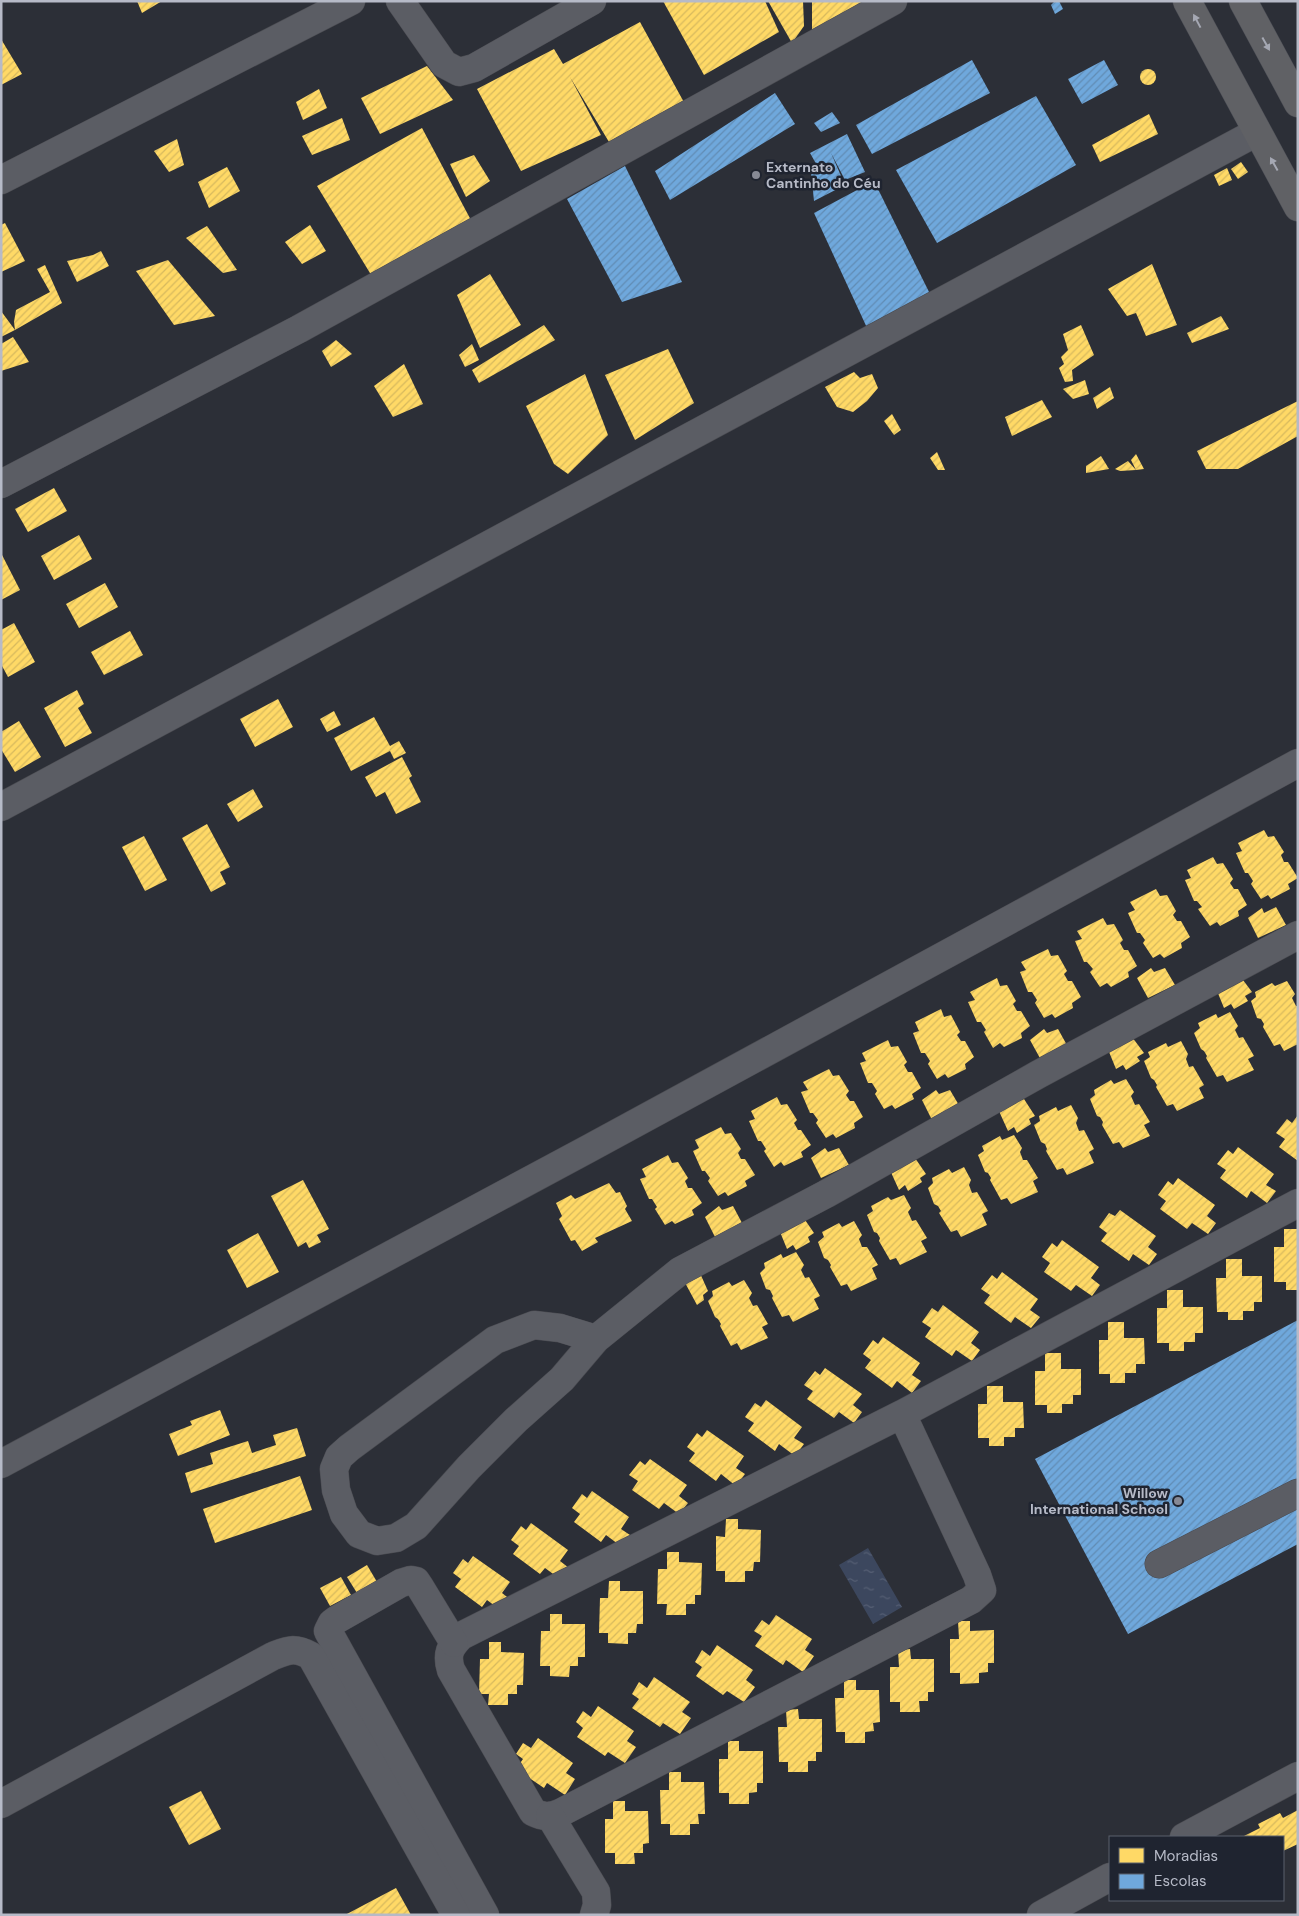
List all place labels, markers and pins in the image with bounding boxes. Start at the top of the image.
place label: Externato Cantinho do Céu [766,158,881,192]
marker: Externato Cantinho do Céu [750,169,762,181]
place label: Willow International School [1030,1484,1169,1518]
marker: Willow International School [1172,1495,1184,1507]

